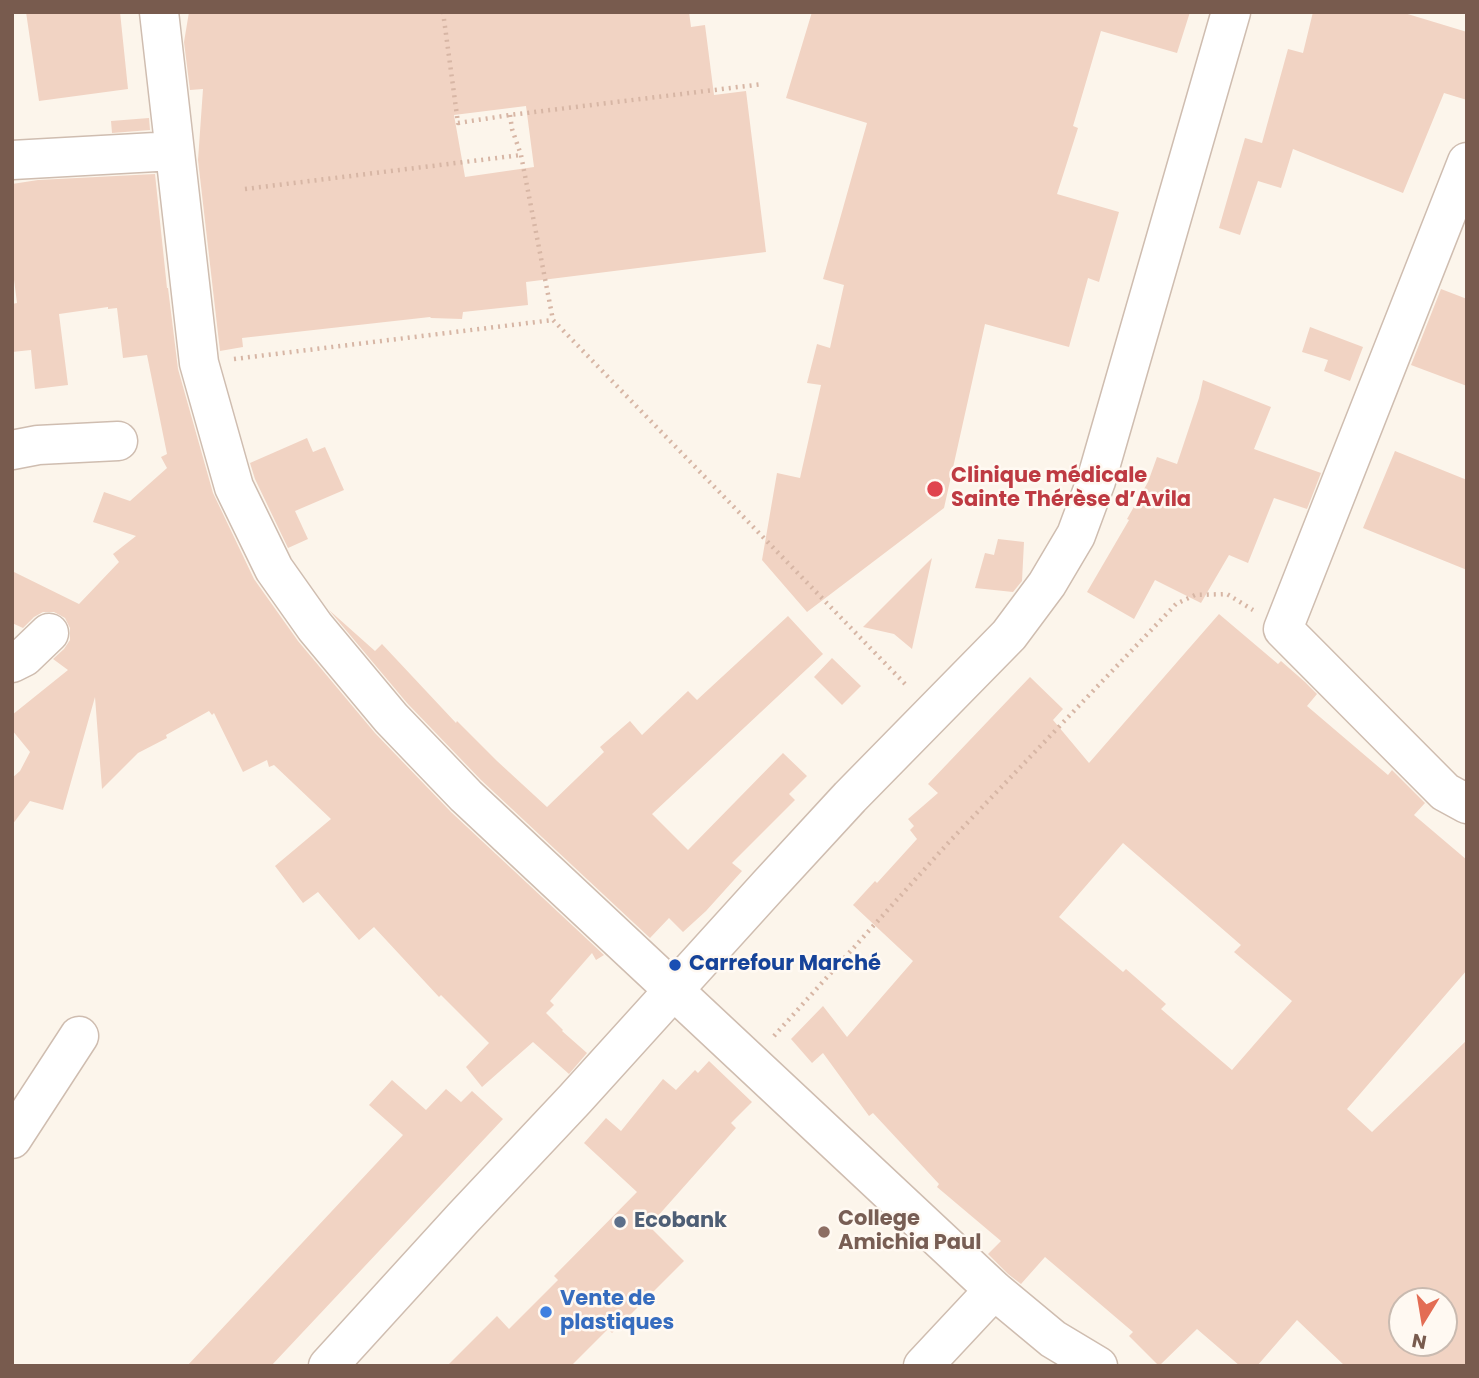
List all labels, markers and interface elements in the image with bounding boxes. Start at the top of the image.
place label: Clinique médicale Sainte Thérèse d’Avila [951,464,1191,514]
marker: Clinique médicale Sainte Thérèse d’Avila [925,479,945,499]
place label: Carrefour Marché [689,952,881,978]
marker: Carrefour Marché [667,957,683,973]
place label: College Amichia Paul [838,1207,981,1257]
place label: Ecobank [634,1209,727,1235]
marker: Ecobank [612,1214,628,1230]
marker: College Amichia Paul [816,1224,832,1240]
place label: Vente de plastiques [560,1287,674,1337]
north arrow [1388,1287,1458,1357]
marker: Vente de plastiques [538,1304,554,1320]
text: N [1410,1327,1429,1356]

